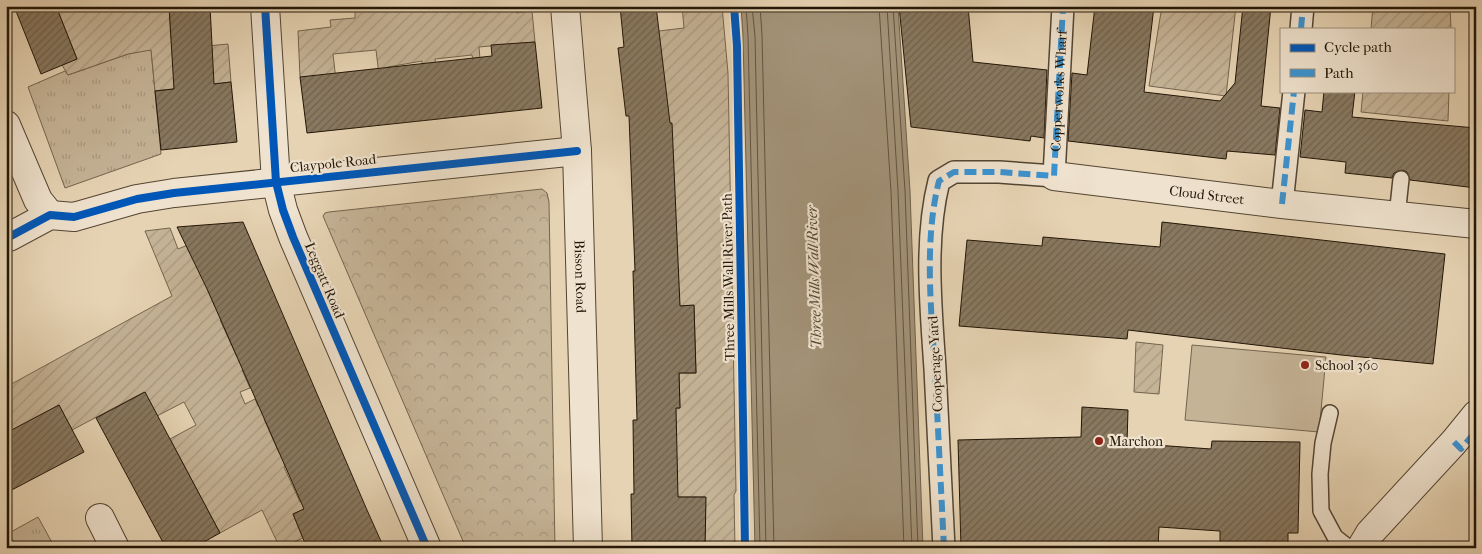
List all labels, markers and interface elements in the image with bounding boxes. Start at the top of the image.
street label: Copperworks Wharf [1047,26,1071,152]
legend [1280,28,1454,92]
text: Cycle path [1324,38,1392,56]
text: Path [1324,64,1354,82]
street label: Claypole Road [289,150,377,176]
street label: Cloud Street [1168,182,1245,208]
street label: Three Mills Wall River Path [719,193,738,361]
water label: Three Mills Wall River [802,204,825,349]
street label: Leggatt Road [301,240,348,321]
street label: Bisson Road [570,240,589,314]
street label: Cooperage Yard [924,315,947,412]
place label: School 360 [1315,357,1378,374]
marker: School 360 [1299,359,1311,371]
place label: Marchon [1109,433,1163,450]
marker: Marchon [1093,435,1105,447]

